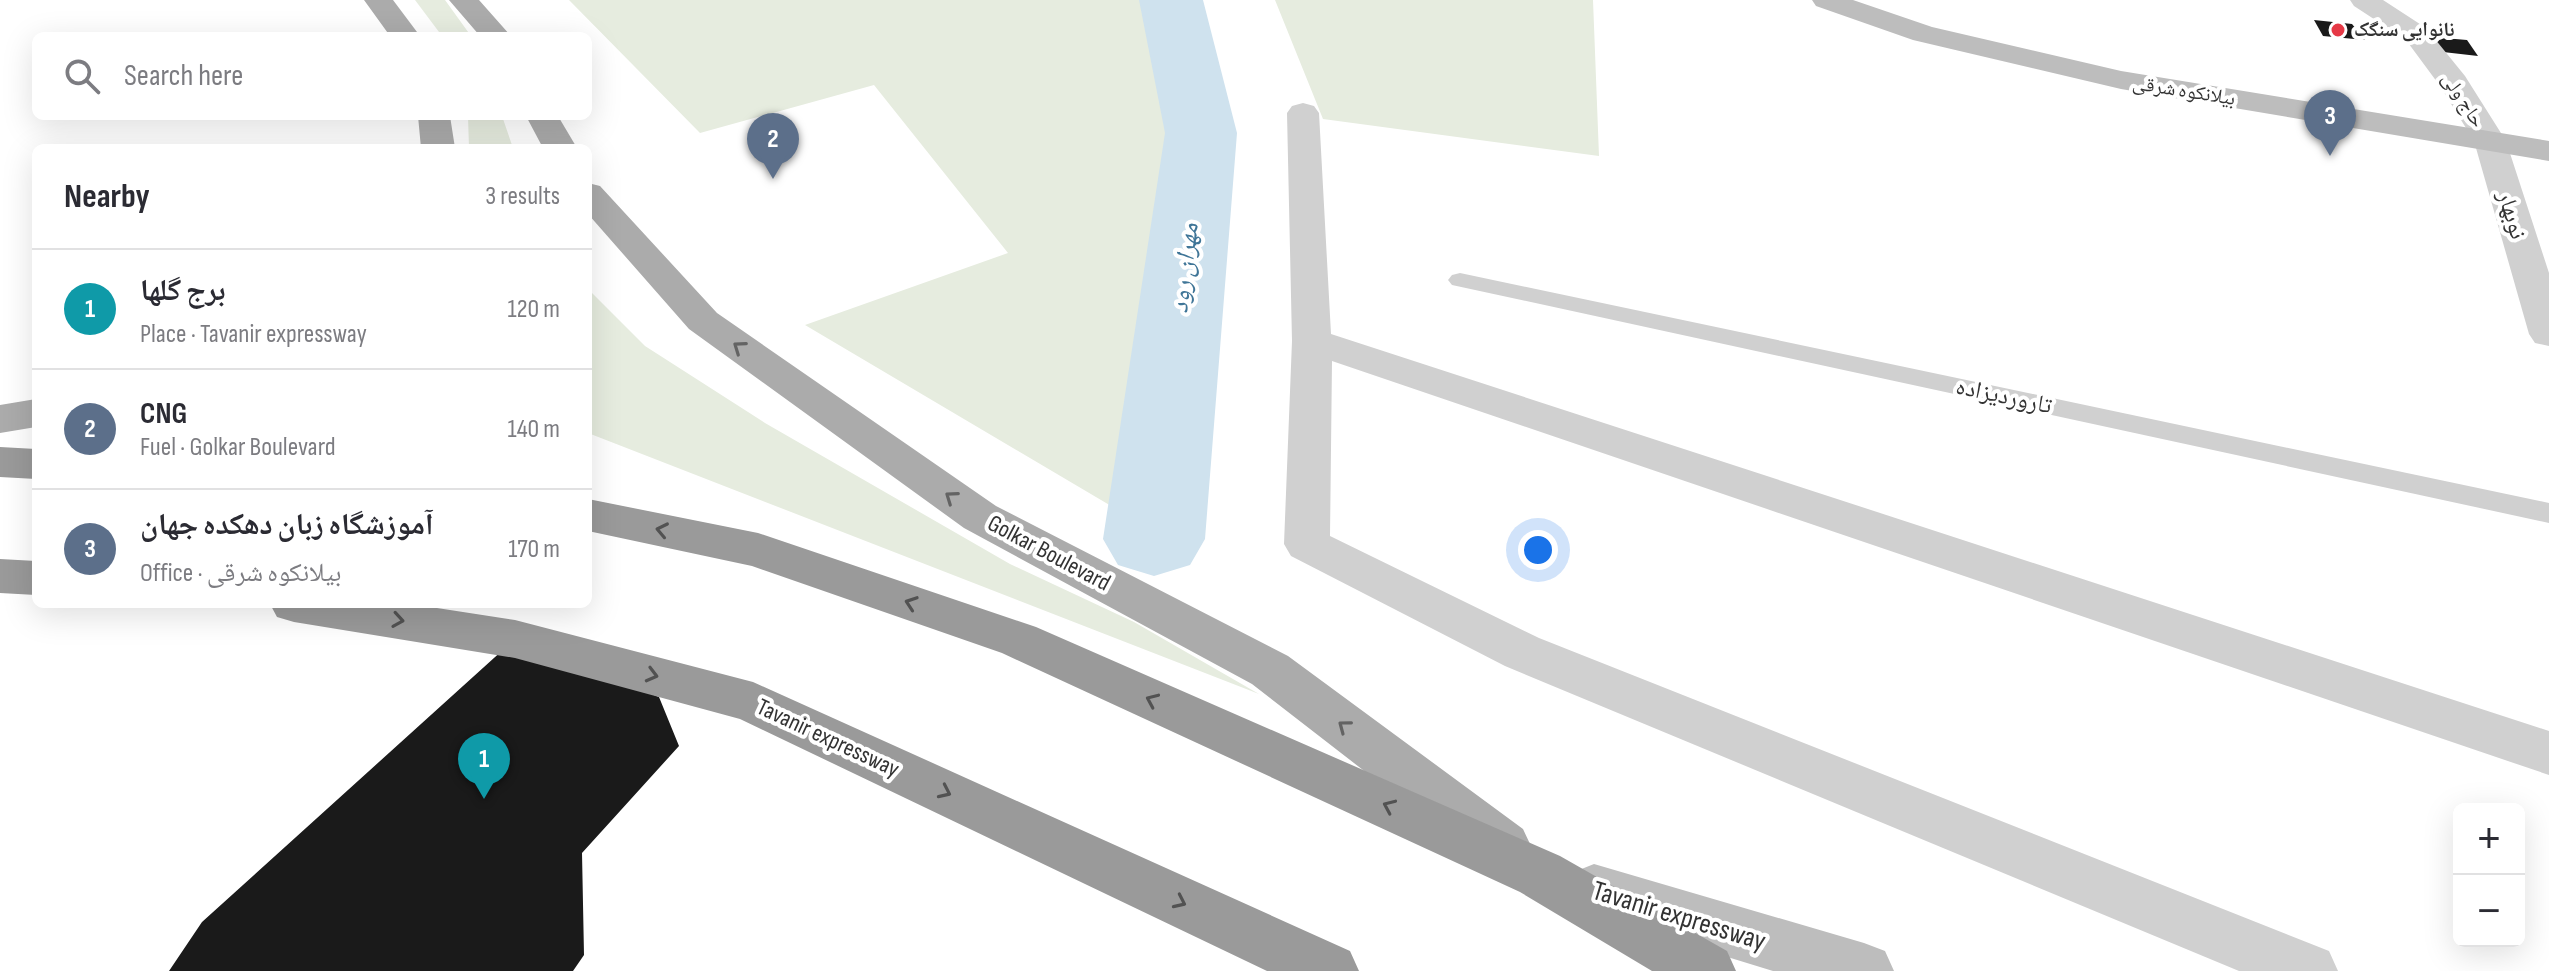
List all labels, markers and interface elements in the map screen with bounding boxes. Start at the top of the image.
place label: نانوایی سنگک [2354,18,2455,42]
marker: نانوایی سنگک [2329,21,2347,39]
search box [32,32,592,120]
icon: search [60,54,104,98]
text: Search here [124,58,243,94]
street label: حاج ولی [2436,68,2490,132]
street label: بیلانکوه شرقی [2131,71,2237,111]
pin: 3 [2304,90,2356,156]
pin: 2 [747,113,799,179]
text: Nearby [64,176,150,217]
text: 3 results [485,181,560,212]
street label: نوبهار [2491,186,2533,243]
water label: مهران رود [1164,221,1206,315]
text: برج گلها [140,273,226,309]
text: 1 [85,294,95,325]
text: 120 m [507,294,560,325]
text: Place · Tavanir expressway [140,319,367,350]
one-way arrow [733,342,747,356]
street label: تاروردیزاده [1953,372,2055,420]
text: CNG [140,396,187,432]
text: 2 [84,414,96,445]
text: 140 m [508,414,560,445]
text: Fuel · Golkar Boulevard [140,432,336,463]
one-way arrow [945,492,959,507]
text: آموزشگاه زبان دهکده جهان [140,507,433,543]
street label: Golkar Boulevard [983,509,1115,597]
one-way arrow [655,523,668,540]
your location [1518,530,1558,570]
text: 3 [84,534,96,565]
text: 170 m [508,534,560,565]
text: Office · بیلانکوه شرقی [140,558,342,589]
one-way arrow [905,596,919,612]
one-way arrow [391,611,405,628]
one-way arrow [645,666,659,683]
street label: Tavanir expressway [752,692,904,784]
one-way arrow [1146,694,1160,710]
one-way arrow [1338,721,1353,735]
pin: 1 [458,733,510,799]
one-way arrow [936,782,951,798]
one-way arrow [1383,800,1397,816]
map controls [2453,803,2525,947]
button: + [2453,803,2525,875]
street label: Tavanir expressway [1588,874,1770,958]
button: − [2453,875,2525,947]
one-way arrow [1172,892,1187,908]

